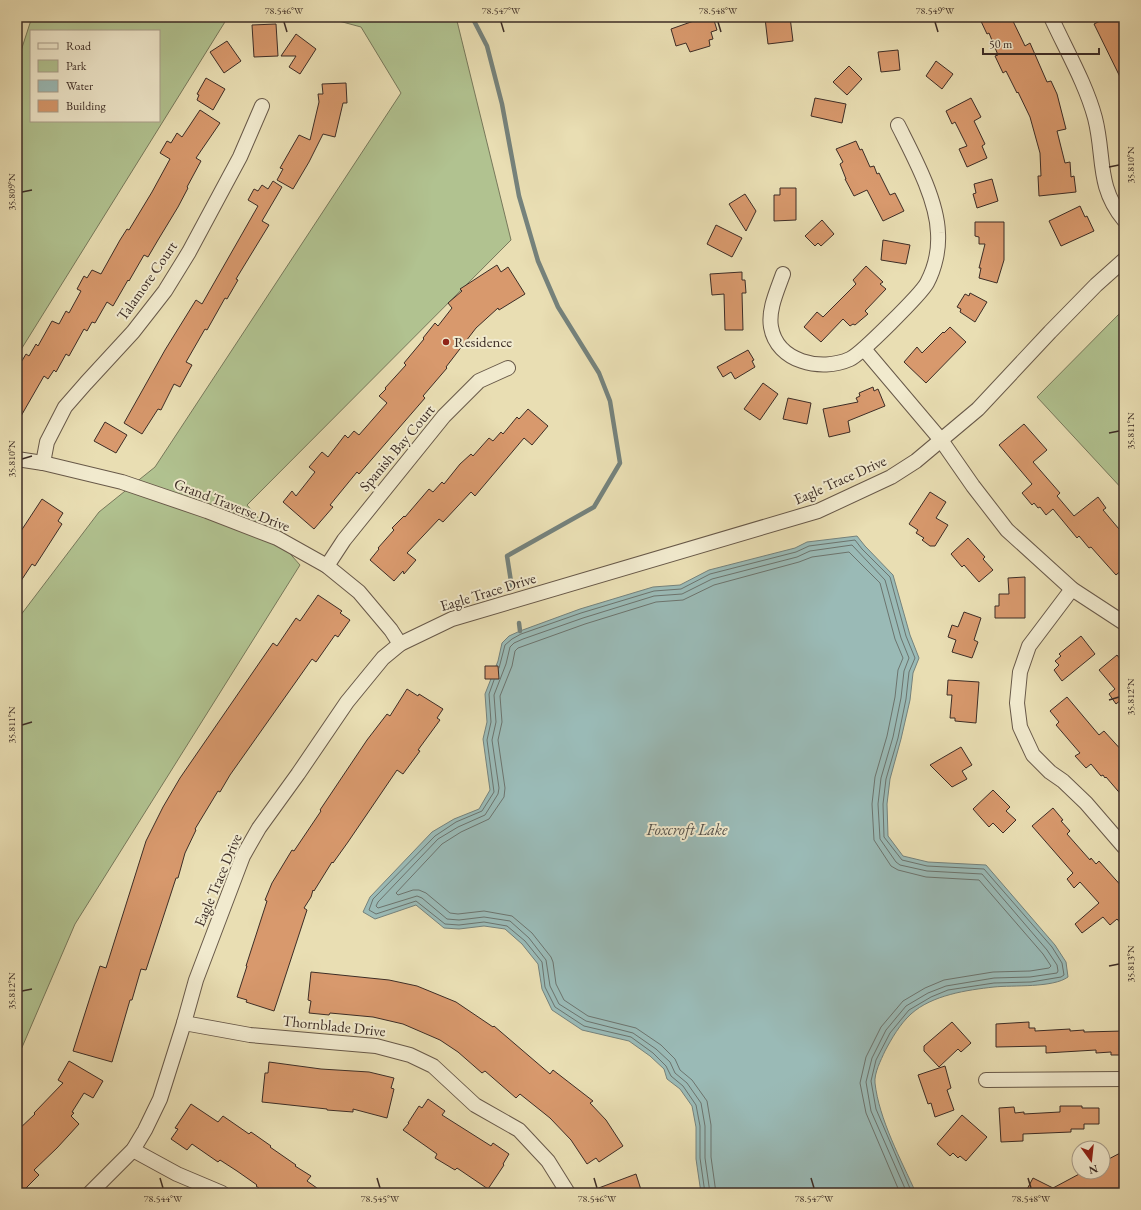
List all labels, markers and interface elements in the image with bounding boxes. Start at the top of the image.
text: 78.546°W [265,4,304,17]
text: 78.547°W [482,4,521,17]
text: 78.548°W [699,4,738,17]
text: 78.549°W [916,4,955,17]
legend [30,30,160,122]
scale bar [983,30,1099,56]
text: 50 m [989,36,1013,52]
text: Road [66,38,92,54]
text: Park [66,58,87,74]
text: Water [66,78,93,94]
text: Building [66,98,107,114]
text: 35.810°N [1124,146,1137,184]
text: 35.809°N [5,173,18,211]
street label: Talamore Court [112,237,181,324]
place label: Residence [454,332,512,351]
marker: Residence [441,337,451,347]
street label: Spanish Bay Court [355,400,439,495]
text: 35.811°N [1124,412,1137,450]
text: 35.810°N [5,440,18,478]
street label: Eagle Trace Drive [791,451,889,508]
street label: Grand Traverse Drive [172,474,293,535]
street label: Eagle Trace Drive [438,568,538,615]
text: 35.812°N [1124,678,1137,716]
text: 35.811°N [5,706,18,744]
water label: Foxcroft Lake [646,819,728,840]
street label: Eagle Trace Drive [189,830,246,929]
text: 35.813°N [1124,945,1137,983]
text: 35.812°N [5,972,18,1010]
street label: Thornblade Drive [281,1011,387,1040]
north arrow [1071,1140,1111,1180]
text: N [1087,1162,1100,1178]
text: 78.544°W [144,1192,183,1205]
text: 78.545°W [361,1192,400,1205]
text: 78.546°W [578,1192,617,1205]
text: 78.547°W [795,1192,834,1205]
text: 78.548°W [1012,1192,1051,1205]

